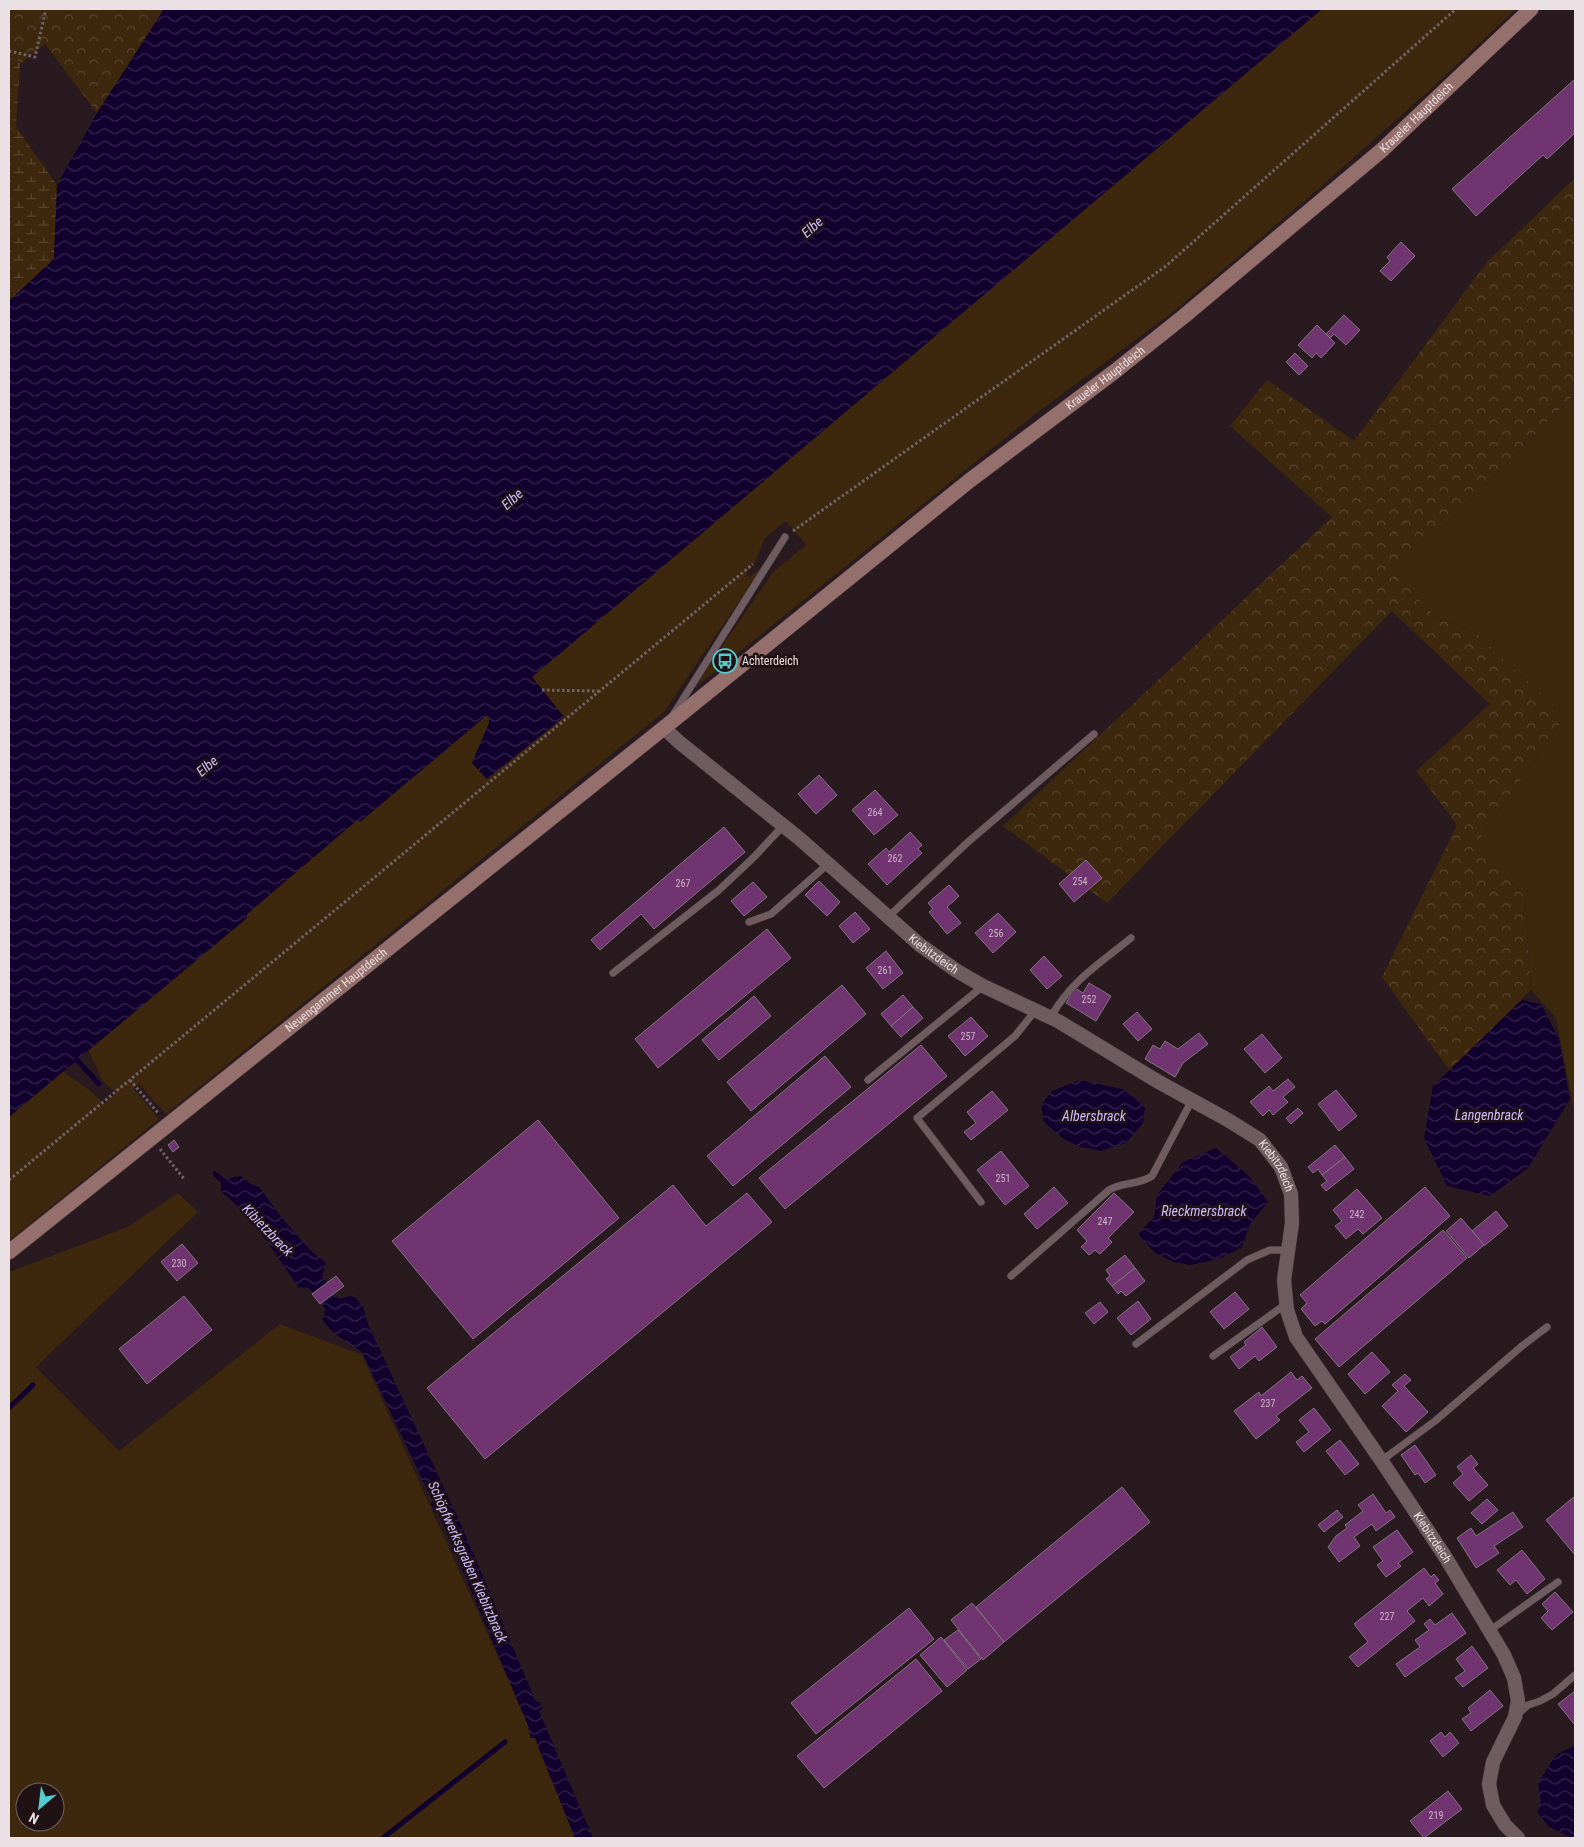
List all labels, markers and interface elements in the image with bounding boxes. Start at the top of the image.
street label: Kraueler Hauptdeich [1377,79,1456,156]
water label: Elbe [798,213,826,241]
street label: Kraueler Hauptdeich [1063,343,1148,413]
water label: Elbe [498,485,526,513]
bus stop icon: Achterdeich [712,648,738,674]
place label: Achterdeich [742,654,799,668]
water label: Elbe [193,752,221,780]
house number: 264 [868,807,882,818]
house number: 262 [888,853,902,864]
house number: 254 [1073,876,1087,887]
house number: 267 [676,878,690,889]
house number: 256 [989,928,1003,939]
street label: Kiebitzdeich [906,931,961,977]
street label: Neuengammer Hauptdeich [282,945,390,1035]
house number: 261 [878,965,892,976]
house number: 252 [1082,994,1096,1005]
house number: 257 [961,1031,975,1042]
water label: Langenbrack [1455,1107,1524,1123]
water label: Albersbrack [1061,1108,1127,1124]
street label: Kiebitzdeich [1256,1137,1297,1194]
house number: 251 [996,1173,1010,1184]
water label: Kibietzbrack [239,1201,297,1260]
water label: Rieckmersbrack [1161,1203,1248,1219]
house number: 242 [1350,1209,1364,1220]
house number: 247 [1098,1216,1112,1227]
house number: 230 [172,1258,186,1269]
house number: 237 [1261,1398,1275,1409]
water label: Schöpfwerksgraben Kiebitzbrack [425,1479,511,1646]
street label: Kiebitzdeich [1411,1510,1454,1566]
house number: 227 [1380,1611,1394,1622]
north arrow [15,1782,65,1832]
text: N [26,1809,41,1828]
house number: 219 [1429,1810,1443,1821]

